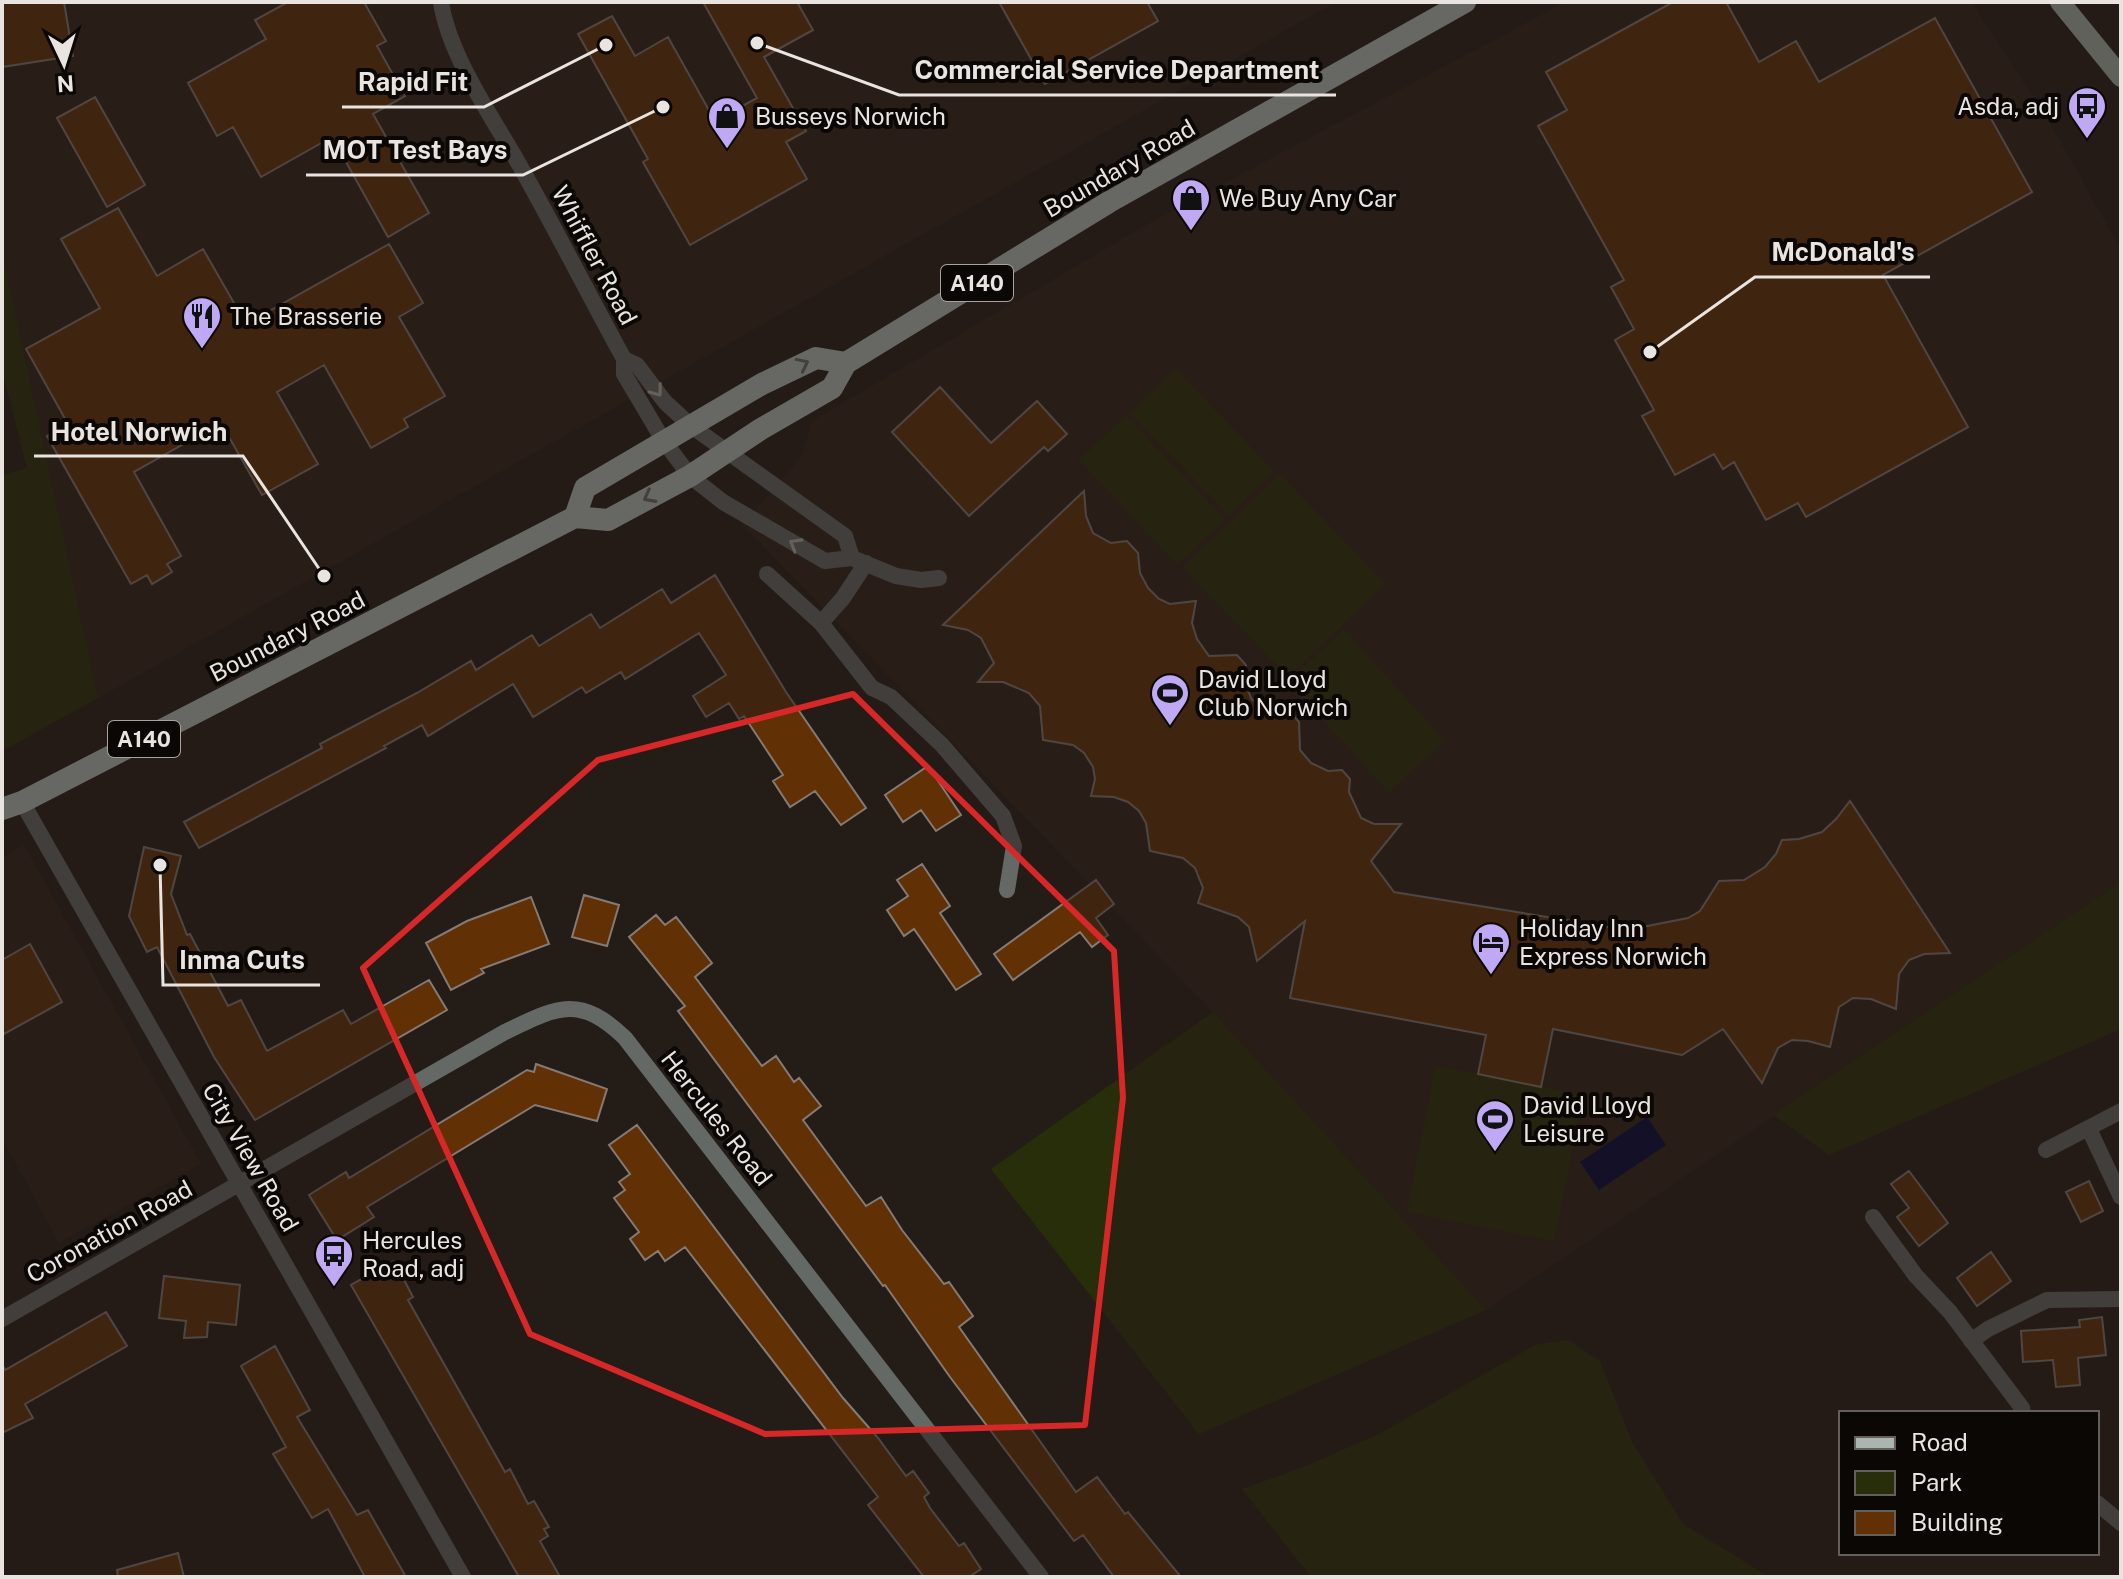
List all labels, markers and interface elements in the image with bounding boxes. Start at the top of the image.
north arrow [24,24,104,104]
callout: Commercial Service Department [899,45,1336,95]
text: Commercial Service Department [914,54,1320,85]
callout: Rapid Fit [342,57,484,107]
text: Rapid Fit [358,66,468,97]
text: N [56,70,75,98]
bus stop icon: Asda, adj [2066,85,2108,140]
place label: Asda, adj [1957,92,2059,120]
shop icon: Busseys Norwich [706,95,748,150]
place label: Busseys Norwich [755,102,946,130]
street label: Boundary Road [1038,113,1200,223]
callout: MOT Test Bays [306,125,523,175]
text: MOT Test Bays [323,134,507,165]
shop icon: We Buy Any Car [1170,177,1212,232]
street label: Whiffler Road [547,181,643,329]
place label: We Buy Any Car [1219,184,1397,212]
callout: McDonald's [1755,227,1930,277]
text: McDonald's [1771,236,1915,267]
road number: A140 [941,265,1013,301]
restaurant icon: The Brasserie [181,295,223,350]
place label: The Brasserie [230,302,382,330]
one-way arrow [794,358,809,374]
one-way arrow [647,382,662,397]
callout: Hotel Norwich [34,406,243,456]
text: Hotel Norwich [51,416,227,447]
one-way arrow [643,488,657,503]
one-way arrow [789,538,804,554]
street label: Boundary Road [205,585,369,687]
place label: David Lloyd Club Norwich [1198,665,1348,721]
sports icon: David Lloyd Club Norwich [1149,672,1191,727]
road number: A140 [108,721,180,757]
place label: Holiday Inn Express Norwich [1519,914,1707,970]
hotel icon: Holiday Inn Express Norwich [1470,921,1512,976]
callout: Inma Cuts [163,935,320,985]
text: Inma Cuts [179,944,305,975]
street label: Hercules Road [656,1045,778,1191]
street label: City View Road [197,1078,305,1236]
place label: David Lloyd Leisure [1523,1091,1652,1147]
sports icon: David Lloyd Leisure [1474,1098,1516,1153]
street label: Coronation Road [21,1174,197,1288]
place label: Hercules Road, adj [362,1226,464,1282]
bus stop icon: Hercules Road, adj [313,1233,355,1288]
legend [1839,1411,2099,1555]
text: Road [1911,1428,1968,1456]
text: Park [1911,1468,1962,1496]
text: Building [1911,1508,2003,1536]

